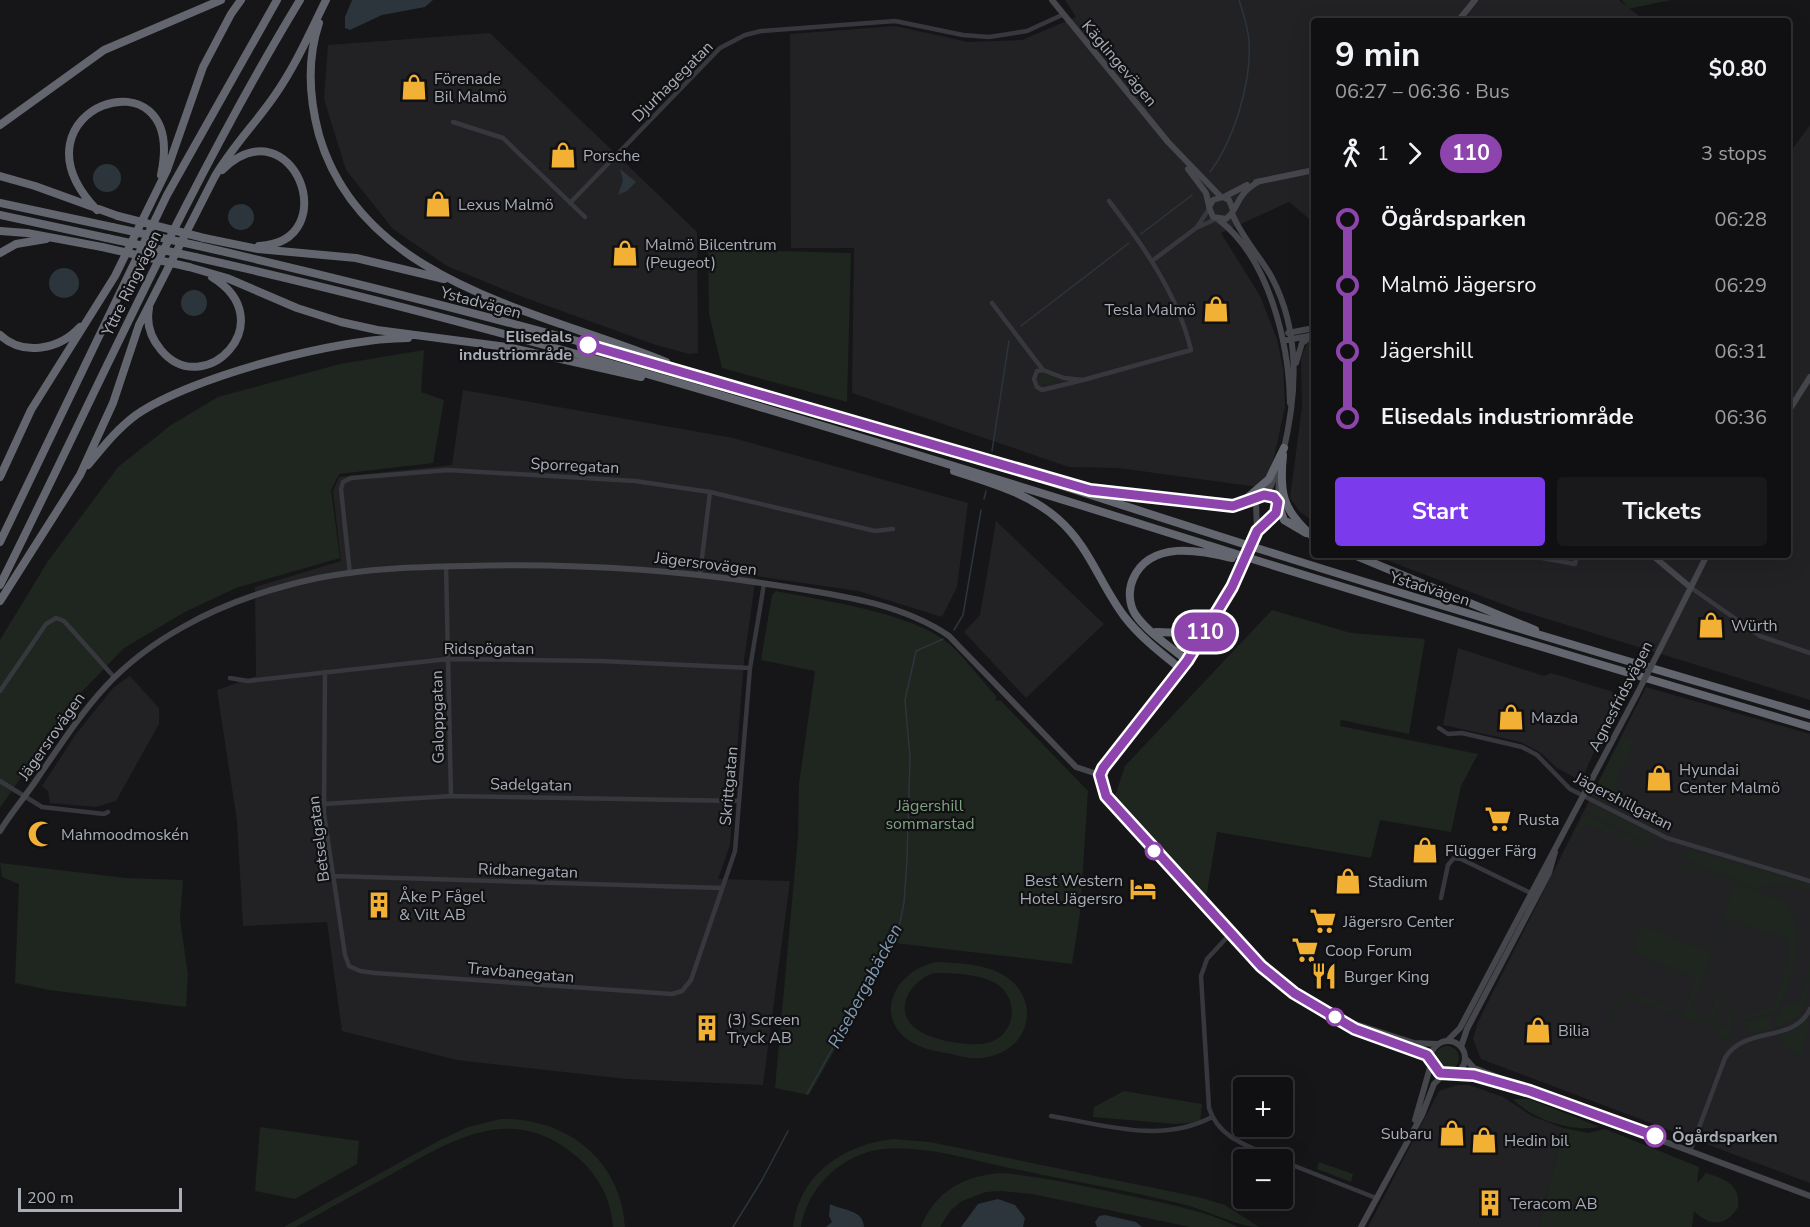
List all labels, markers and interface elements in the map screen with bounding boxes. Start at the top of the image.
street label: Käglingevägen [1077,16,1162,112]
text: 9 min [1335,33,1420,78]
street label: Djurhagegatan [627,36,718,127]
text: $0.80 [1709,54,1767,84]
place label: Förenade Bil Malmö [434,68,507,108]
shop icon: Förenade Bil Malmö [399,72,429,102]
text: 06:27 – 06:36 · Bus [1335,78,1510,105]
icon: walk [1335,137,1368,170]
icon: forward [1398,137,1431,170]
text: 110 [1452,139,1490,167]
shop icon: Porsche [548,140,578,170]
text: 1 [1377,140,1389,167]
text: 3 stops [1701,140,1767,167]
place label: Porsche [583,145,640,167]
shop icon: Lexus Malmö [423,189,453,219]
place label: Lexus Malmö [458,194,554,216]
text: Ögårdsparken [1381,204,1526,234]
text: 06:28 [1714,206,1767,233]
street label: Yttre Ringvägen [96,227,167,341]
place label: Malmö Bilcentrum (Peugeot) [645,234,777,274]
shop icon: Malmö Bilcentrum (Peugeot) [610,238,640,268]
text: Malmö Jägersro [1381,270,1536,300]
text: 06:29 [1714,272,1767,299]
street label: Ystadvägen [437,281,524,324]
shop icon: Tesla Malmö [1201,294,1231,324]
place label: Tesla Malmö [1105,299,1196,321]
place label: Elisedals industriområde [459,326,572,366]
marker: Elisedals industriområde [577,334,599,356]
text: Jägershill [1381,336,1473,366]
text: 06:31 [1714,338,1767,365]
text: Elisedals industriområde [1381,402,1634,432]
text: 06:36 [1714,404,1767,431]
street label: Sporregatan [530,453,620,479]
button: Start [1335,477,1545,546]
button: Tickets [1557,477,1767,546]
street label: Jägersrovägen [653,547,758,581]
street label: Ystadvägen [1386,566,1473,612]
shop icon: Würth [1696,610,1726,640]
line badge: 110 [1170,612,1240,652]
place label: Würth [1731,615,1778,637]
text: 110 [1186,618,1224,646]
street label: Agnesfridsvägen [1584,637,1658,756]
street label: Ridspögatan [444,638,534,660]
street label: Galoppgatan [426,670,450,764]
street label: Jägersrovägen [13,688,90,786]
shop icon: Mazda [1496,702,1526,732]
place label: Mazda [1531,707,1578,729]
street label: Skrittgatan [715,746,743,827]
place label: Hyundai Center Malmö [1679,759,1780,799]
shop icon: Hyundai Center Malmö [1644,763,1674,793]
street label: Jägershillgatan [1569,767,1677,836]
street label: Sadelgatan [490,773,572,797]
street label: Betselgatan [303,794,335,883]
park label: Jägershill sommarstad [885,795,975,835]
supermarket icon: Rusta [1483,804,1513,834]
place label: Rusta [1518,809,1559,831]
mosque icon: Mahmoodmoskén [26,819,56,849]
place label: Mahmoodmoskén [61,824,189,846]
shop icon: Flügger Färg [1410,835,1440,865]
place label: Flügger Färg [1445,840,1537,862]
unlabelled marker [1145,842,1163,860]
street label: Ridbanegatan [478,858,578,884]
shop icon: Stadium [1333,866,1363,896]
place label: Best Western Hotel Jägersro [1020,870,1123,910]
place label: Stadium [1368,871,1428,893]
hotel icon: Best Western Hotel Jägersro [1128,874,1158,904]
place label: Åke P Fågel & Vilt AB [399,886,485,926]
building icon: Åke P Fågel & Vilt AB [364,890,394,920]
supermarket icon: Jägersro Center [1308,906,1338,936]
place label: Jägersro Center [1342,911,1454,933]
water label: Risebergabäcken [822,919,908,1053]
supermarket icon: Coop Forum [1290,935,1320,965]
place label: Coop Forum [1325,940,1412,962]
street label: Travbanegatan [467,957,575,989]
restaurant icon: Burger King [1309,961,1339,991]
place label: Burger King [1344,966,1429,988]
unlabelled marker [1326,1008,1344,1026]
place label: (3) Screen Tryck AB [727,1009,800,1049]
building icon: (3) Screen Tryck AB [692,1013,722,1043]
shop icon: Bilia [1523,1015,1553,1045]
place label: Bilia [1558,1020,1589,1042]
map controls [1233,1077,1293,1209]
button: + [1233,1077,1293,1137]
shop icon: Subaru [1437,1118,1467,1148]
place label: Subaru [1381,1123,1432,1145]
shop icon: Hedin bil [1469,1125,1499,1155]
marker: Ögårdsparken [1644,1125,1666,1147]
place label: Ögårdsparken [1672,1126,1778,1148]
place label: Hedin bil [1504,1130,1569,1152]
button: − [1233,1149,1293,1209]
scale bar [18,1185,182,1212]
text: 200 m [27,1187,74,1209]
building icon: Teracom AB [1475,1188,1505,1218]
place label: Teracom AB [1510,1193,1597,1215]

